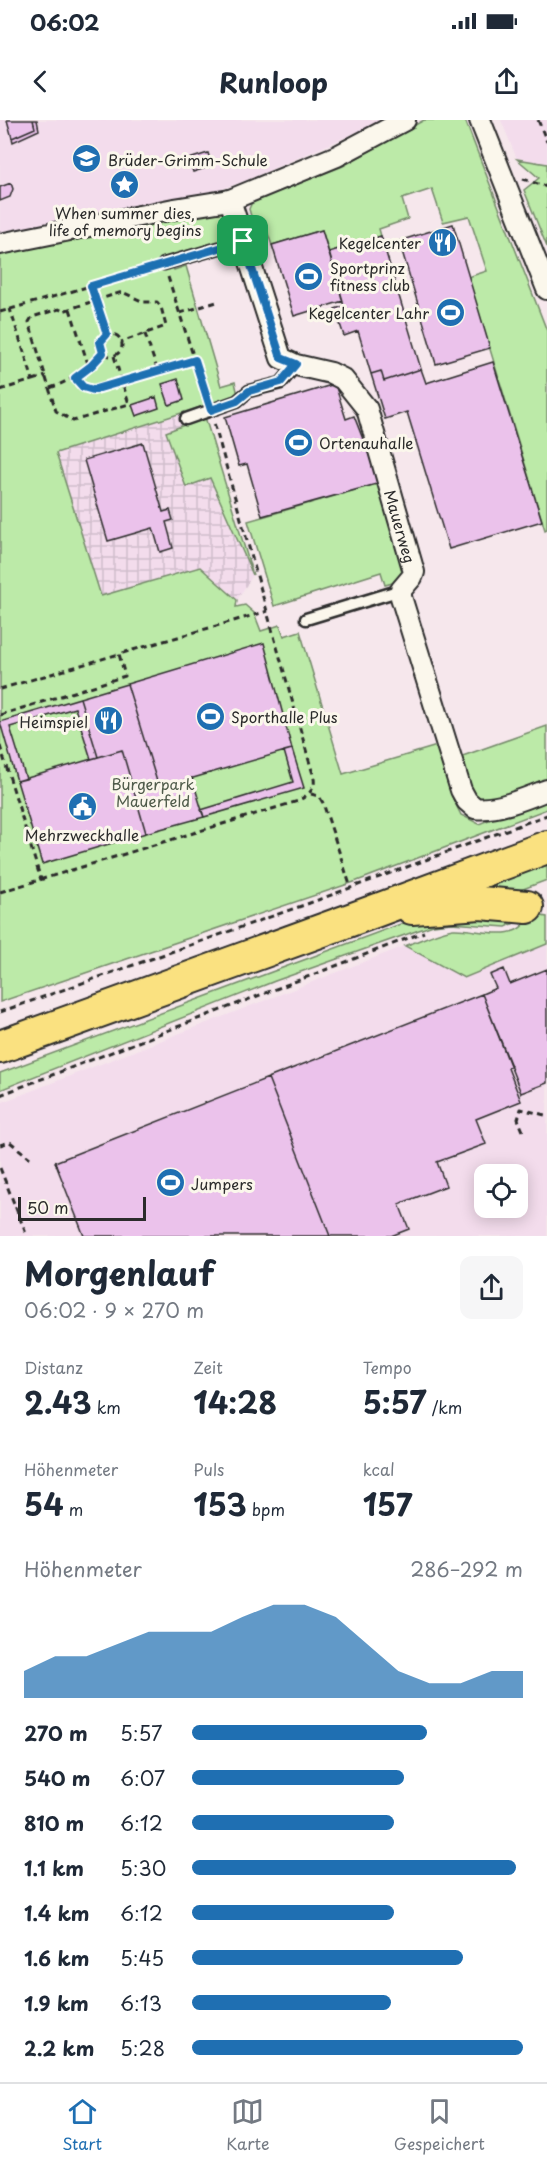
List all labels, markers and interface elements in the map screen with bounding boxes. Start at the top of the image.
text: 06:02 [30,5,99,38]
text: Runloop [219,61,328,102]
icon: back [24,65,57,98]
icon: share [490,65,523,98]
school or university icon: Brüder-Grimm-Schule [71,143,103,175]
place label: Brüder-Grimm-Schule [108,148,268,171]
place icon: When summer dies, life of memory begins [109,169,141,201]
place label: When summer dies, life of memory begins [49,201,201,241]
pin [217,215,268,266]
icon: arrive [226,224,259,257]
restaurant icon: Kegelcenter [426,226,458,258]
place label: Kegelcenter [339,231,421,254]
place label: Sportprinz fitness club [330,256,410,296]
sports icon: Sportprinz fitness club [293,260,325,292]
sports icon: Kegelcenter Lahr [434,296,466,328]
place label: Kegelcenter Lahr [308,301,429,324]
sports icon: Ortenauhalle [282,426,314,458]
place label: Ortenauhalle [319,431,413,454]
street label: Mauerweg [379,487,422,566]
sports icon: Sporthalle Plus [194,700,226,732]
restaurant icon: Heimspiel [93,705,125,737]
place label: Sporthalle Plus [231,705,338,728]
place label: Heimspiel [20,710,88,733]
park label: Bürgerpark Mauerfeld [111,772,195,812]
public building icon: Mehrzweckhalle [66,791,98,823]
place label: Mehrzweckhalle [25,823,139,846]
map controls [474,1164,528,1218]
button: locate [474,1164,528,1218]
sports icon: Jumpers [154,1167,186,1199]
place label: Jumpers [191,1172,253,1195]
scale bar [18,1194,146,1222]
text: 50 m [27,1195,68,1219]
text: Morgenlauf [24,1247,214,1297]
button: share [460,1256,523,1319]
text: 06:02 · 9 × 270 m [24,1295,204,1325]
text: Distanz [24,1355,83,1379]
text: Zeit [193,1355,223,1379]
text: Tempo [363,1355,412,1379]
text: 2.43 [24,1379,92,1424]
text: 14:28 [193,1379,277,1424]
text: 5:57 [363,1379,427,1424]
text: km [92,1395,121,1419]
text: /km [427,1395,462,1419]
text: Höhenmeter [24,1457,118,1481]
text: Puls [193,1457,224,1481]
text: kcal [363,1457,395,1481]
text: 54 [24,1481,64,1526]
text: 153 [193,1481,247,1526]
text: 157 [363,1481,412,1526]
text: m [64,1497,83,1521]
text: bpm [247,1497,285,1521]
text: Höhenmeter [24,1554,142,1584]
text: 286–292 m [410,1554,523,1584]
text: 270 m [24,1718,88,1748]
text: 5:57 [120,1718,163,1748]
text: 540 m [24,1763,90,1793]
text: 6:07 [120,1763,165,1793]
text: 810 m [24,1808,84,1838]
text: 6:12 [120,1808,163,1838]
text: 1.1 km [24,1853,84,1883]
text: 5:30 [120,1853,166,1883]
text: 1.4 km [24,1898,90,1928]
text: 6:12 [120,1898,163,1928]
text: 1.6 km [24,1943,89,1973]
text: 5:45 [120,1943,164,1973]
text: 1.9 km [24,1988,89,2018]
text: 6:13 [120,1988,162,2018]
text: 2.2 km [24,2033,94,2063]
text: 5:28 [120,2033,165,2063]
tab: Start [62,2095,102,2155]
tab: Karte [226,2095,270,2155]
tab: Gespeichert [394,2095,485,2155]

